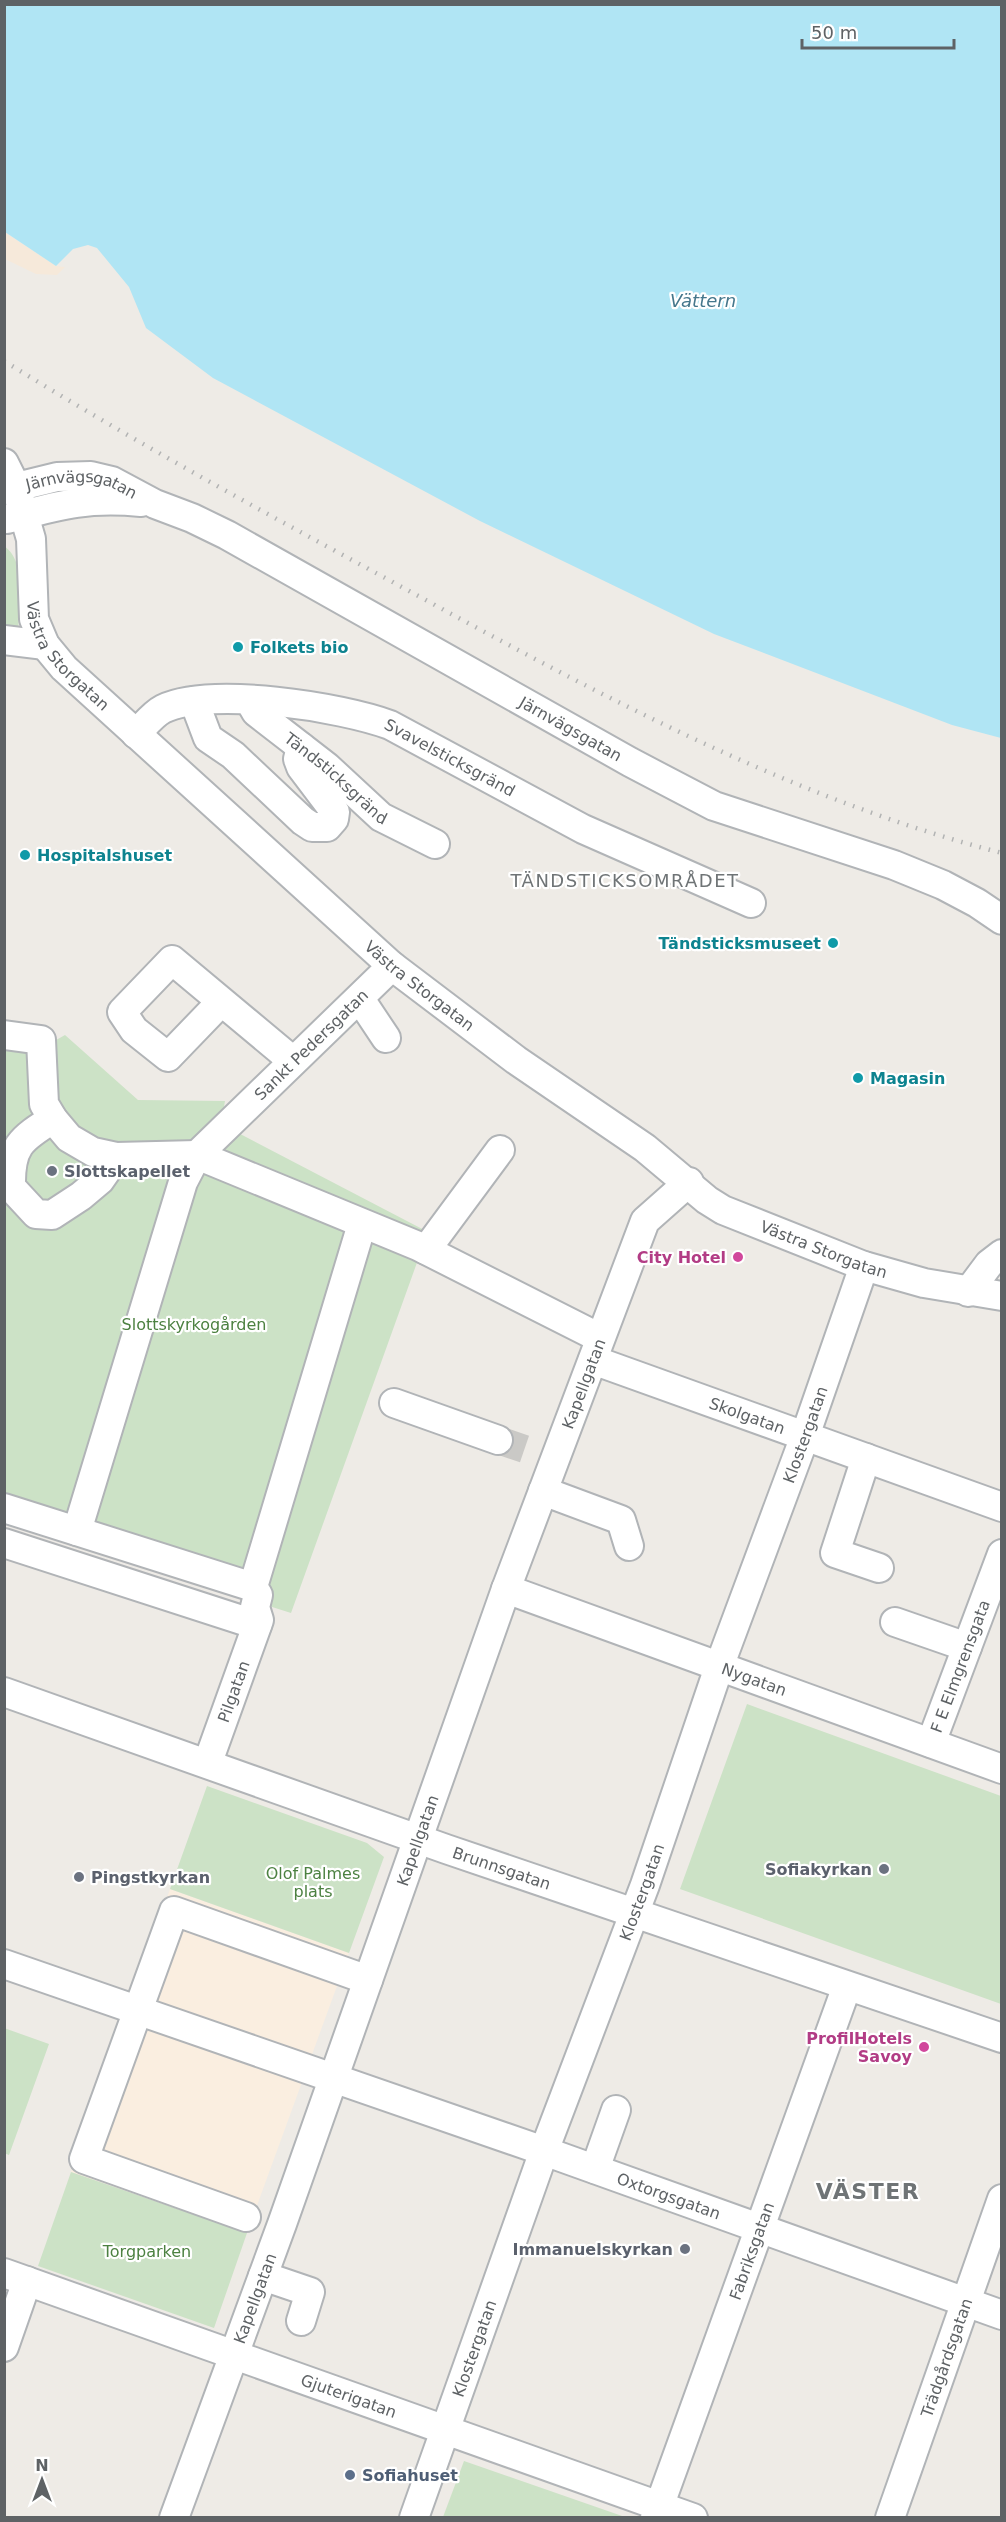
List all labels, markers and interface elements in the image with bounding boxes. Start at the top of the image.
scale bar [802,12,954,50]
text: 50 m [811,22,857,43]
water label: Vättern [670,290,736,311]
street label: Järnvägsgatan [23,466,141,502]
street label: Västra Storgatan [24,600,113,714]
place label: Folkets bio [250,638,349,657]
marker: Folkets bio [231,640,245,654]
street label: Järnvägsgatan [515,692,626,765]
street label: Svavelsticksgränd [381,714,518,800]
street label: Tändsticksgränd [280,728,391,828]
place label: Hospitalshuset [37,846,172,865]
marker: Hospitalshuset [18,848,32,862]
district label: TÄNDSTICKSOMRÅDET [509,870,740,891]
place label: Tändsticksmuseet [658,934,821,953]
marker: Tändsticksmuseet [826,936,840,950]
street label: Västra Storgatan [361,937,478,1035]
street label: Sankt Pedersgatan [250,985,372,1104]
place label: Magasin [870,1069,945,1088]
marker: Magasin [851,1071,865,1085]
place label: Slottskapellet [64,1162,190,1181]
marker: Slottskapellet [45,1164,59,1178]
street label: Västra Storgatan [758,1216,889,1282]
place label: City Hotel [637,1248,726,1267]
marker: City Hotel [731,1250,745,1264]
park label: Slottskyrkogården [122,1315,266,1334]
street label: Kapellgatan [558,1336,609,1432]
street label: Klostergatan [779,1383,831,1486]
street label: Skolgatan [707,1393,788,1438]
street label: F E Elmgrensgata [926,1597,993,1735]
street label: Pilgatan [214,1658,253,1725]
street label: Nygatan [719,1659,789,1700]
street label: Kapellgatan [393,1792,442,1888]
street label: Klostergatan [615,1841,668,1943]
street label: Brunnsgatan [450,1842,553,1893]
place label: Sofiakyrkan [765,1860,872,1879]
marker: Sofiakyrkan [877,1862,891,1876]
park label: Olof Palmes plats [266,1864,360,1901]
place label: Pingstkyrkan [91,1868,210,1887]
marker: Pingstkyrkan [72,1870,86,1884]
place label: ProfilHotels Savoy [806,2029,913,2066]
marker: ProfilHotels Savoy [917,2040,931,2054]
street label: Oxtorgsgatan [614,2168,723,2223]
district label: VÄSTER [816,2179,920,2204]
street label: Fabriksgatan [725,2199,778,2302]
place label: Immanuelskyrkan [512,2240,673,2259]
park label: Torgparken [102,2242,191,2261]
marker: Immanuelskyrkan [678,2242,692,2256]
street label: Kapellgatan [229,2250,280,2346]
street label: Trädgårdsgatan [916,2296,976,2421]
street label: Klostergatan [448,2297,500,2399]
street label: Gjuterigatan [298,2370,399,2421]
north arrow [12,2450,72,2510]
text: N [35,2456,49,2475]
place label: Sofiahuset [362,2466,458,2485]
marker: Sofiahuset [343,2468,357,2482]

